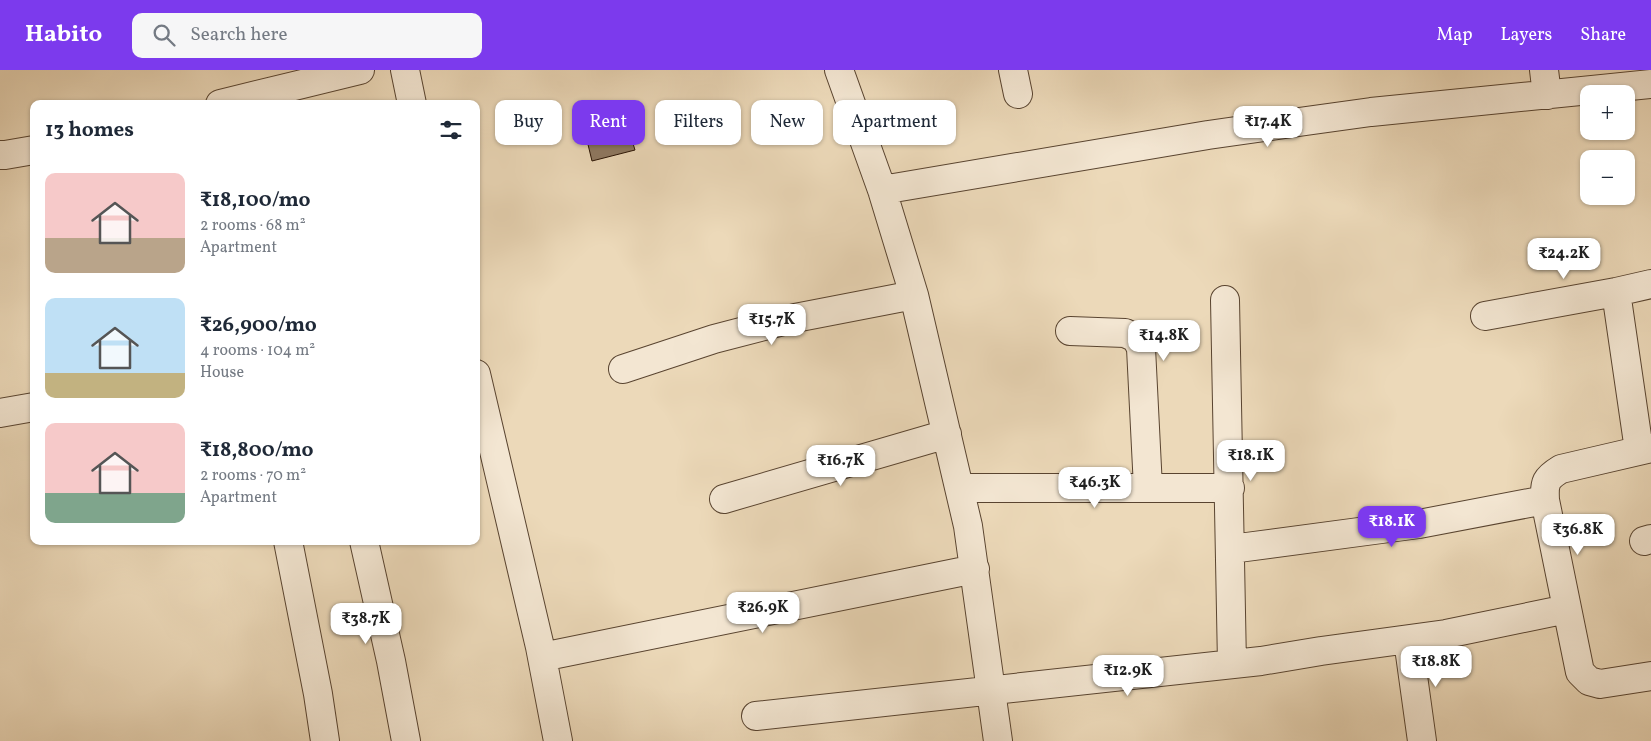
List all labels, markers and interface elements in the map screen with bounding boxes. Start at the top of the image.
search box [132,13,482,58]
text: Habito [25,18,102,52]
icon: search [150,21,178,49]
text: Search here [190,22,288,48]
text: Map [1436,23,1472,48]
text: Layers [1500,23,1552,48]
text: Share [1580,23,1626,48]
map controls [1580,85,1635,205]
button: + [1580,85,1635,140]
chip: Buy [495,100,562,145]
chip: Rent [572,100,645,145]
chip: Filters [655,100,741,145]
chip: New [751,100,823,145]
chip: Apartment [833,100,956,145]
pin: ₹17.4K [1227,106,1309,148]
text: ₹17.4K [1244,111,1292,133]
text: 13 homes [45,116,134,145]
icon: filters [437,116,465,144]
button: − [1580,150,1635,205]
text: ₹18,100/mo [200,186,311,215]
icon: home [85,193,145,253]
text: 2 rooms · 68 m² [200,215,306,237]
text: Apartment [200,237,277,259]
pin: ₹24.2K [1523,238,1605,280]
text: ₹24.2K [1538,243,1590,265]
pin: ₹15.7K [731,304,813,346]
text: ₹15.7K [749,309,795,331]
text: ₹26,900/mo [200,311,317,340]
icon: home [85,318,145,378]
pin: ₹14.8K [1123,320,1205,362]
text: ₹14.8K [1139,325,1189,347]
text: 4 rooms · 104 m² [200,340,315,362]
text: House [200,362,244,384]
text: ₹18,800/mo [200,436,314,465]
pin: ₹18.1K [1210,440,1292,482]
icon: home [85,443,145,503]
pin: ₹16.7K [800,444,882,487]
text: ₹18.1K [1228,445,1274,467]
text: ₹16.7K [817,450,865,472]
text: 2 rooms · 70 m² [200,465,306,487]
pin: ₹46.3K [1054,466,1136,509]
text: ₹46.3K [1069,472,1121,494]
text: Apartment [200,487,277,509]
pin: ₹18.1K [1351,506,1433,548]
text: ₹18.1K [1369,511,1415,533]
pin: ₹36.8K [1537,514,1619,556]
text: ₹36.8K [1553,519,1603,541]
pin: ₹26.9K [722,592,804,634]
text: ₹26.9K [738,597,788,619]
pin: ₹38.7K [325,602,407,645]
text: ₹38.7K [342,608,390,630]
pin: ₹18.8K [1395,646,1477,688]
text: ₹18.8K [1412,651,1460,673]
pin: ₹12.9K [1087,654,1169,697]
text: ₹12.9K [1104,660,1152,682]

